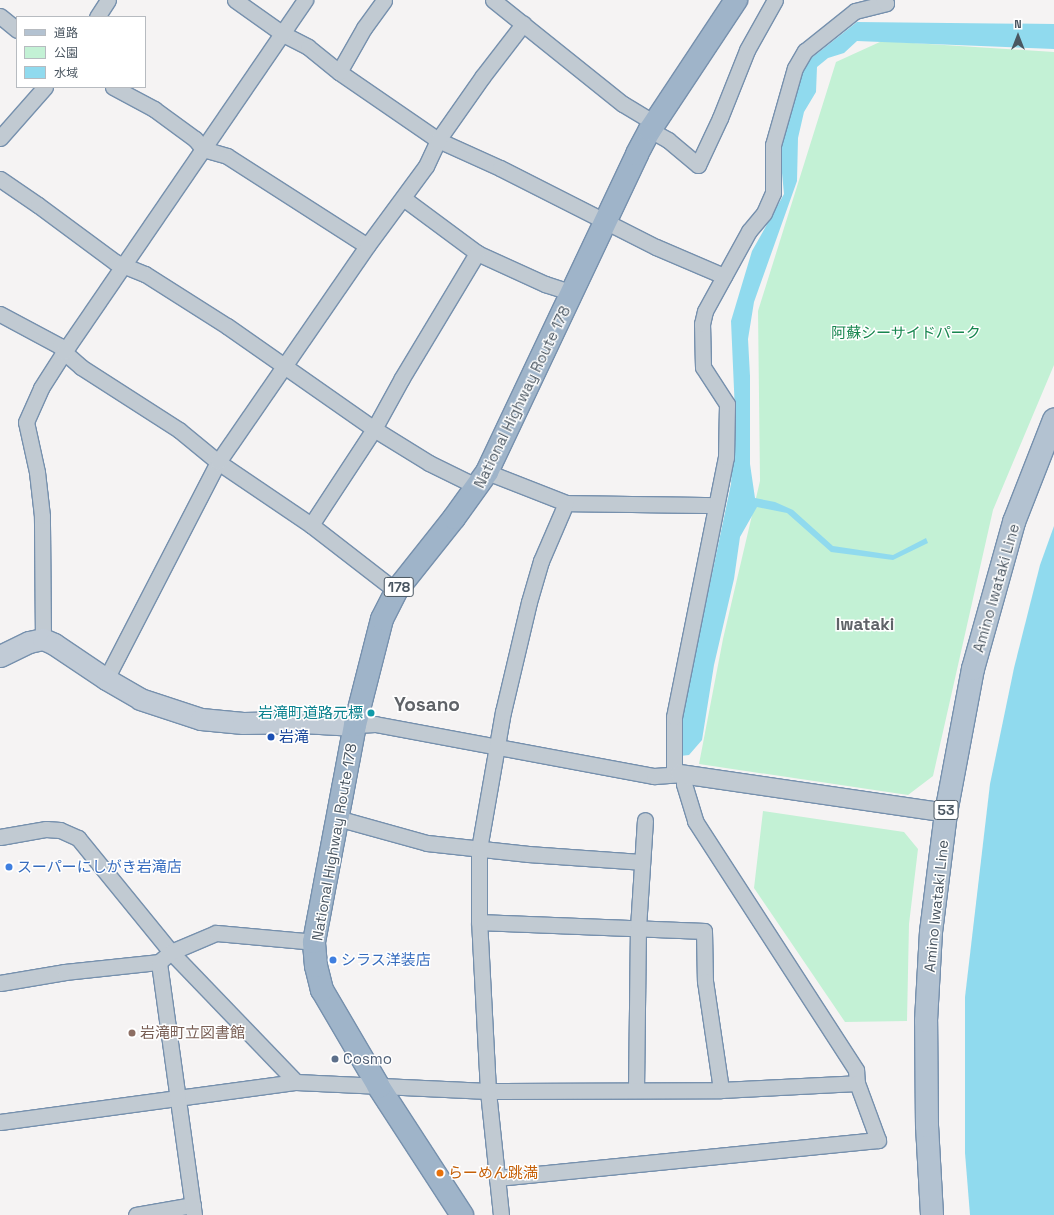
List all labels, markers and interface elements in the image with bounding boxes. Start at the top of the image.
legend [16,16,146,88]
north arrow [998,16,1038,56]
text: N [1014,17,1022,31]
text: 道路 [54,25,78,41]
text: 公園 [54,45,78,61]
text: 水域 [54,65,78,81]
street label: National Highway Route 178 [470,303,574,491]
park label: 阿蘇シーサイドパーク [831,324,981,342]
street label: Amino Iwataki Line [969,522,1023,654]
road number: 178 [383,575,415,599]
district label: Iwataki [836,615,894,635]
district label: Yosano [394,694,460,716]
place label: 岩滝町道路元標 [258,704,363,722]
marker: 岩滝町道路元標 [366,708,376,718]
place label: 岩滝 [279,728,309,746]
marker: 岩滝 [266,732,276,742]
street label: National Highway Route 178 [308,742,360,942]
road number: 53 [933,798,959,822]
street label: Amino Iwataki Line [920,839,952,973]
place label: スーパーにしがき岩滝店 [17,858,182,876]
marker: スーパーにしがき岩滝店 [4,862,14,872]
place label: シラス洋装店 [341,951,431,969]
marker: シラス洋装店 [328,955,338,965]
place label: 岩滝町立図書館 [140,1024,245,1042]
marker: 岩滝町立図書館 [127,1028,137,1038]
place label: Cosmo [343,1050,392,1068]
marker: Cosmo [330,1054,340,1064]
place label: らーめん跳満 [448,1164,538,1182]
marker: らーめん跳満 [435,1168,445,1178]

